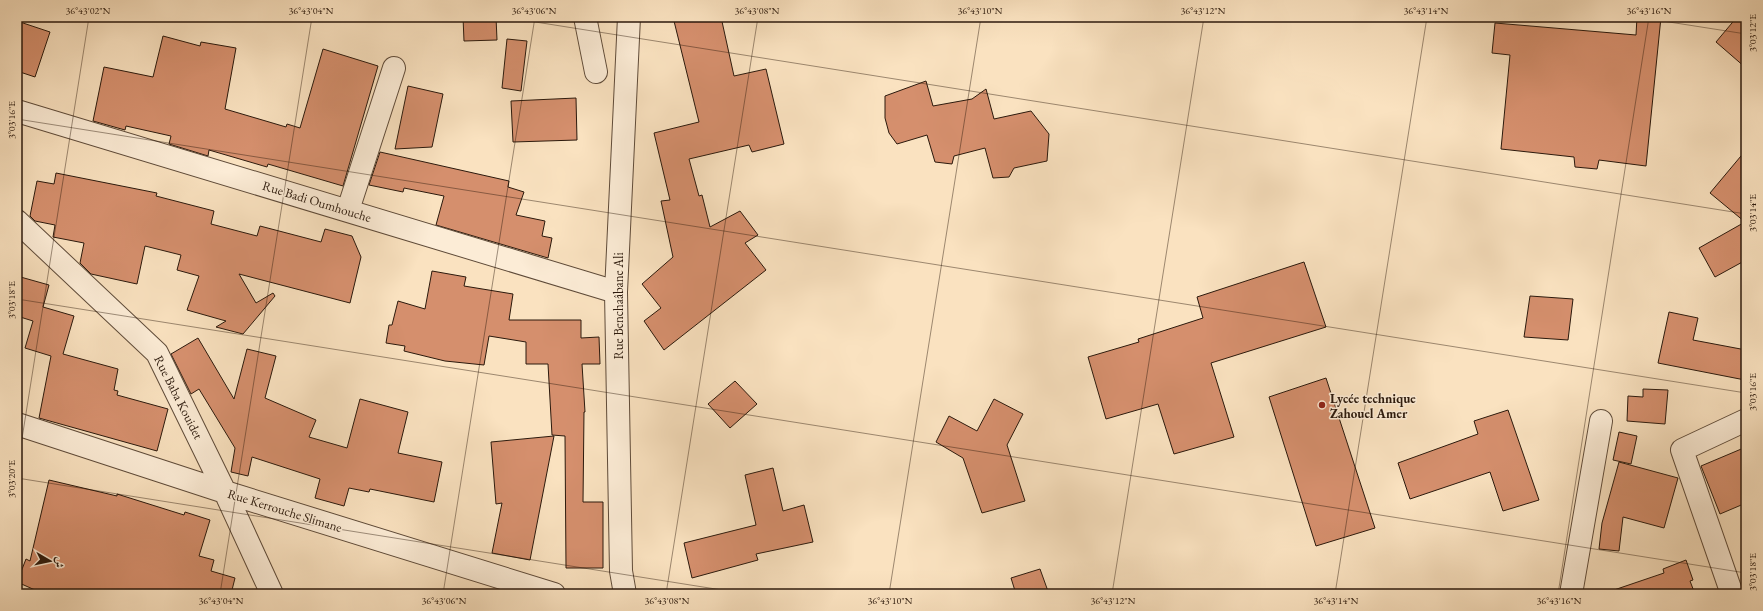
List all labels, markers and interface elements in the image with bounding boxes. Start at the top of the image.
text: 36°43'02"N [66,4,111,17]
text: 36°43'04"N [289,4,334,17]
text: 36°43'06"N [512,4,557,17]
text: 36°43'08"N [735,4,780,17]
text: 36°43'10"N [958,4,1003,17]
text: 36°43'12"N [1181,4,1226,17]
text: 36°43'14"N [1404,4,1449,17]
text: 36°43'16"N [1627,4,1672,17]
text: 3°03'12"E [1746,14,1759,52]
text: 3°03'16"E [5,101,18,139]
street label: Rue Badi Oumhouche [260,177,373,226]
text: 3°03'14"E [1746,194,1759,232]
street label: Rue Benchaâbane Ali [610,252,627,360]
text: 3°03'18"E [5,281,18,319]
street label: Rue Baba Kouidet [150,352,207,442]
text: 3°03'16"E [1746,373,1759,411]
place label: Lycée technique Zahouel Amer [1330,390,1416,422]
marker: Lycée technique Zahouel Amer [1317,400,1327,410]
text: 3°03'20"E [5,460,18,498]
street label: Rue Kerrouche Slimane [225,485,344,536]
north arrow [30,541,70,581]
text: 3°03'18"E [1746,553,1759,591]
text: ش [52,556,68,569]
text: 36°43'04"N [199,594,244,607]
text: 36°43'06"N [422,594,467,607]
text: 36°43'08"N [645,594,690,607]
text: 36°43'10"N [868,594,913,607]
text: 36°43'12"N [1091,594,1136,607]
text: 36°43'14"N [1314,594,1359,607]
text: 36°43'16"N [1537,594,1582,607]

